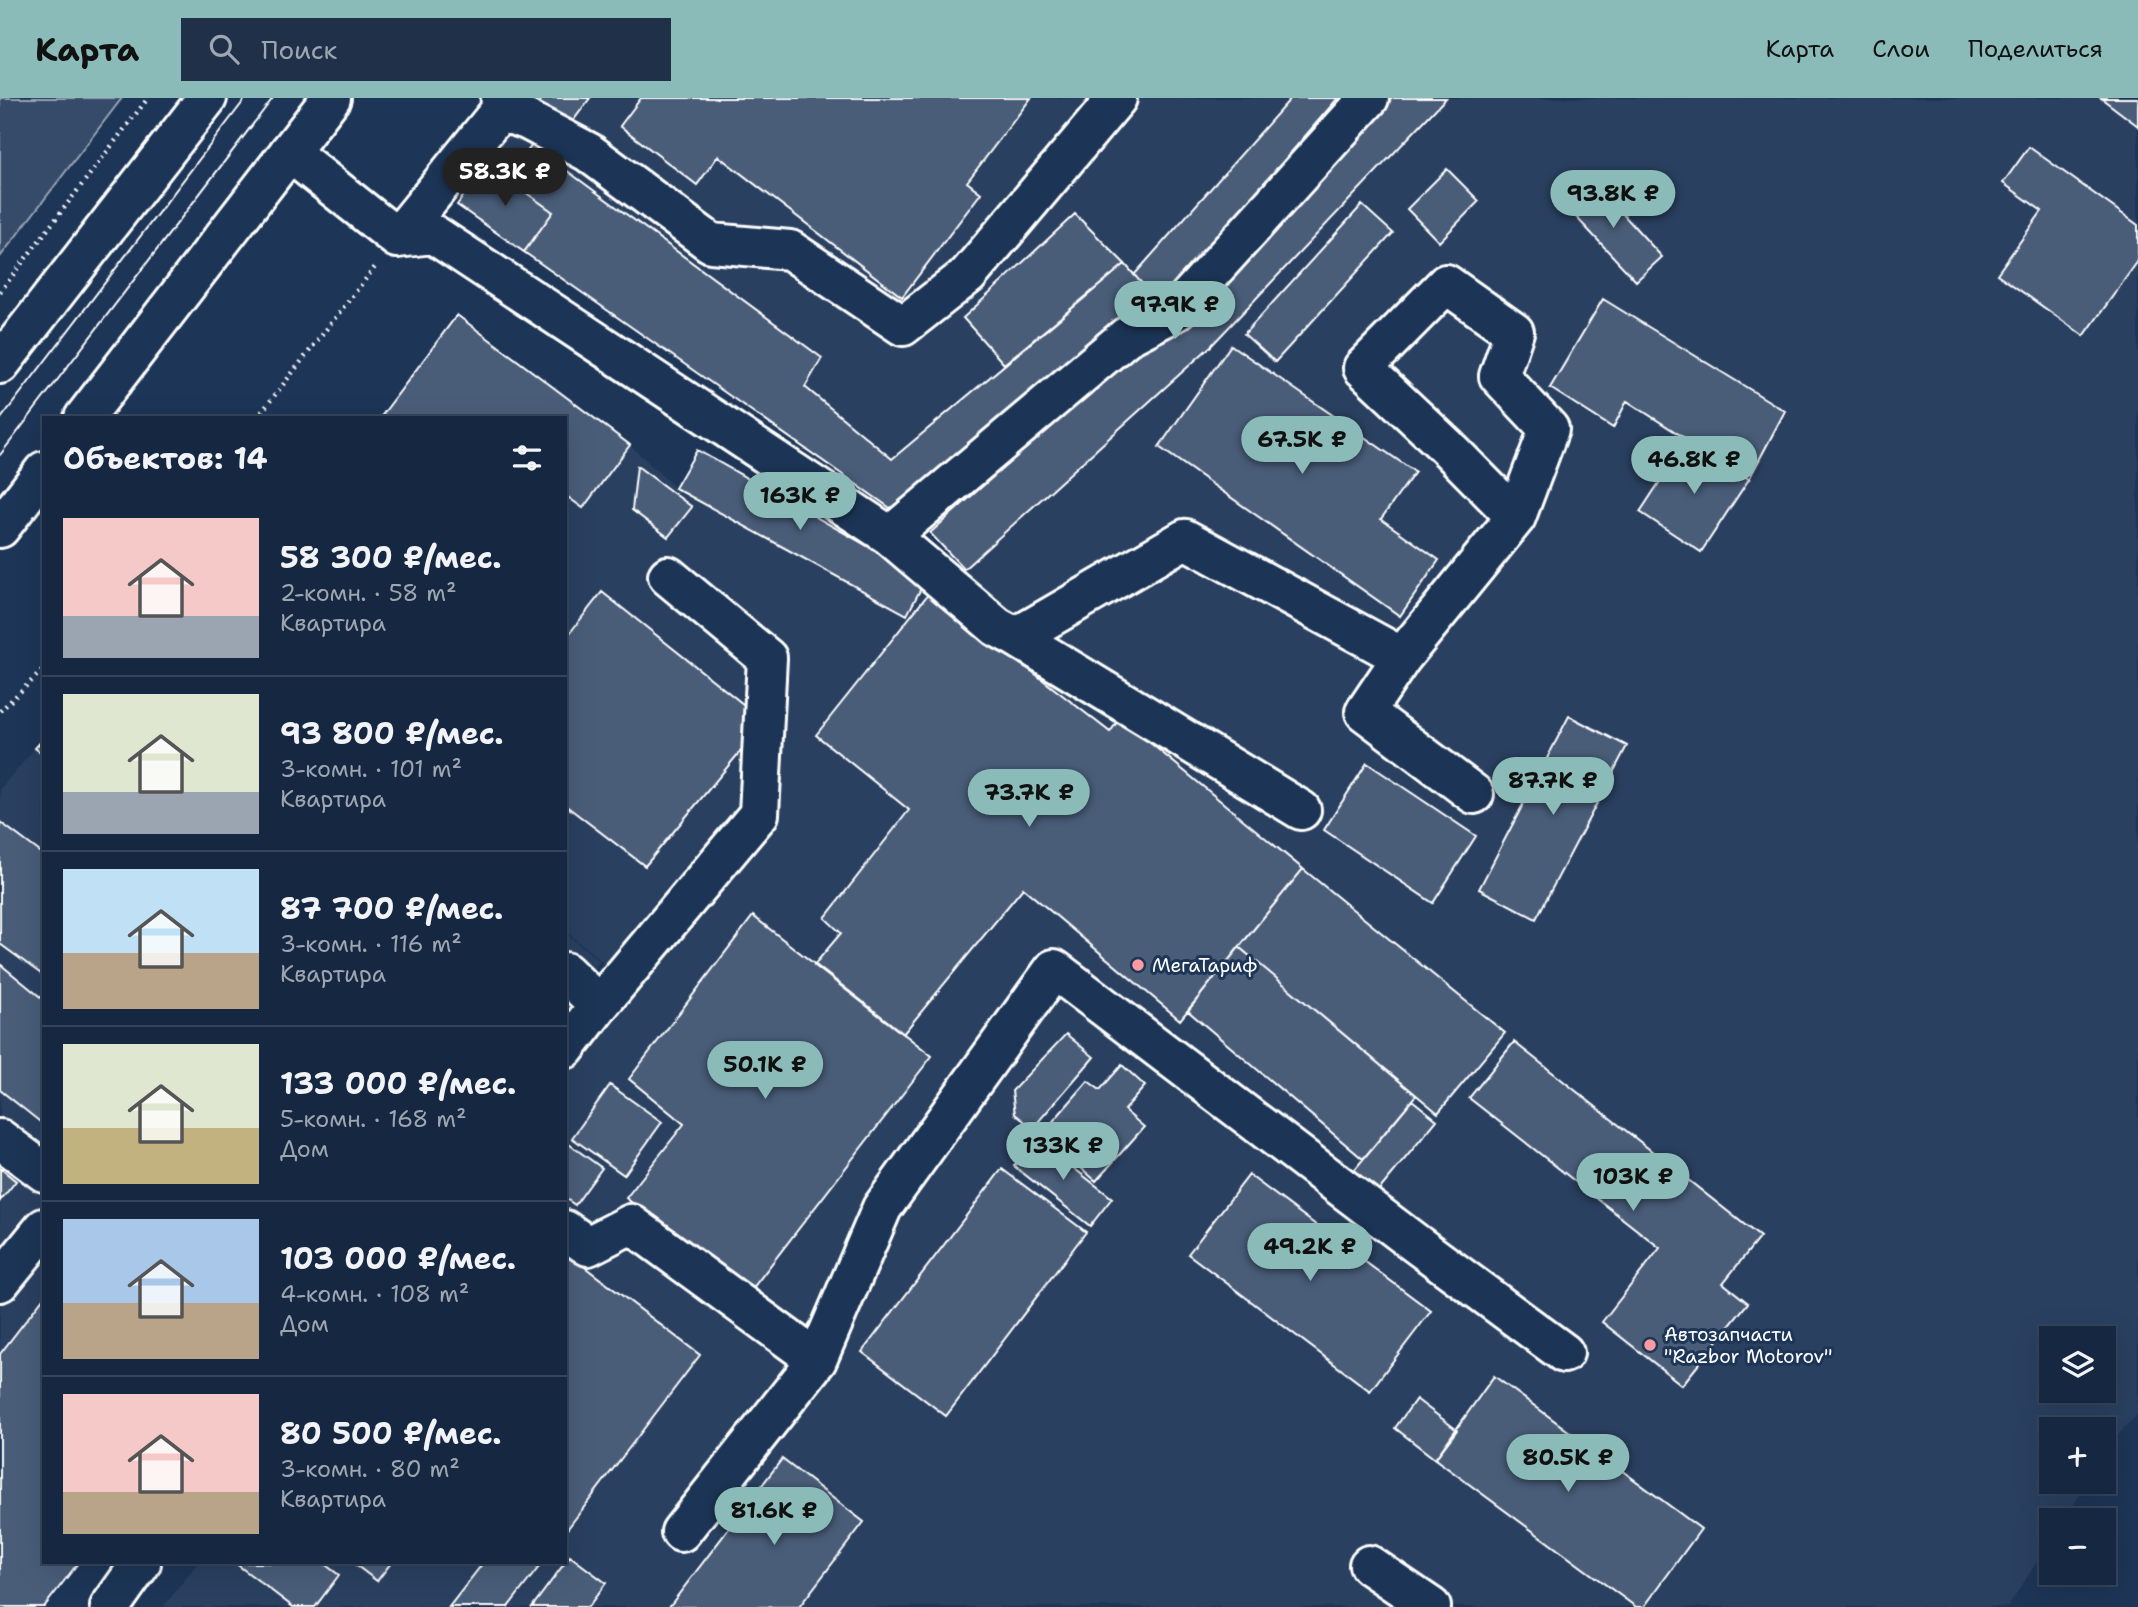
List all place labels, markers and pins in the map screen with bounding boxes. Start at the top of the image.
pin: 58.3K ₽ [440,148,570,208]
pin: 93.8K ₽ [1548,170,1678,230]
pin: 97.9K ₽ [1110,282,1240,341]
pin: 67.5K ₽ [1237,416,1367,476]
pin: 46.8K ₽ [1629,436,1759,496]
pin: 163K ₽ [743,472,857,532]
pin: 87.7K ₽ [1488,758,1618,817]
pin: 73.7K ₽ [964,770,1094,829]
place label: МегаТариф [1152,953,1257,978]
marker: МегаТариф [1130,957,1146,973]
pin: 50.1K ₽ [700,1042,830,1101]
pin: 133K ₽ [1006,1122,1120,1182]
pin: 103K ₽ [1576,1154,1690,1213]
pin: 49.2K ₽ [1245,1224,1375,1283]
place label: Автозапчасти "Razbor Motorov" [1664,1322,1832,1369]
marker: Автозапчасти "Razbor Motorov" [1642,1337,1658,1353]
pin: 80.5K ₽ [1503,1434,1633,1494]
pin: 81.6K ₽ [709,1488,839,1547]

